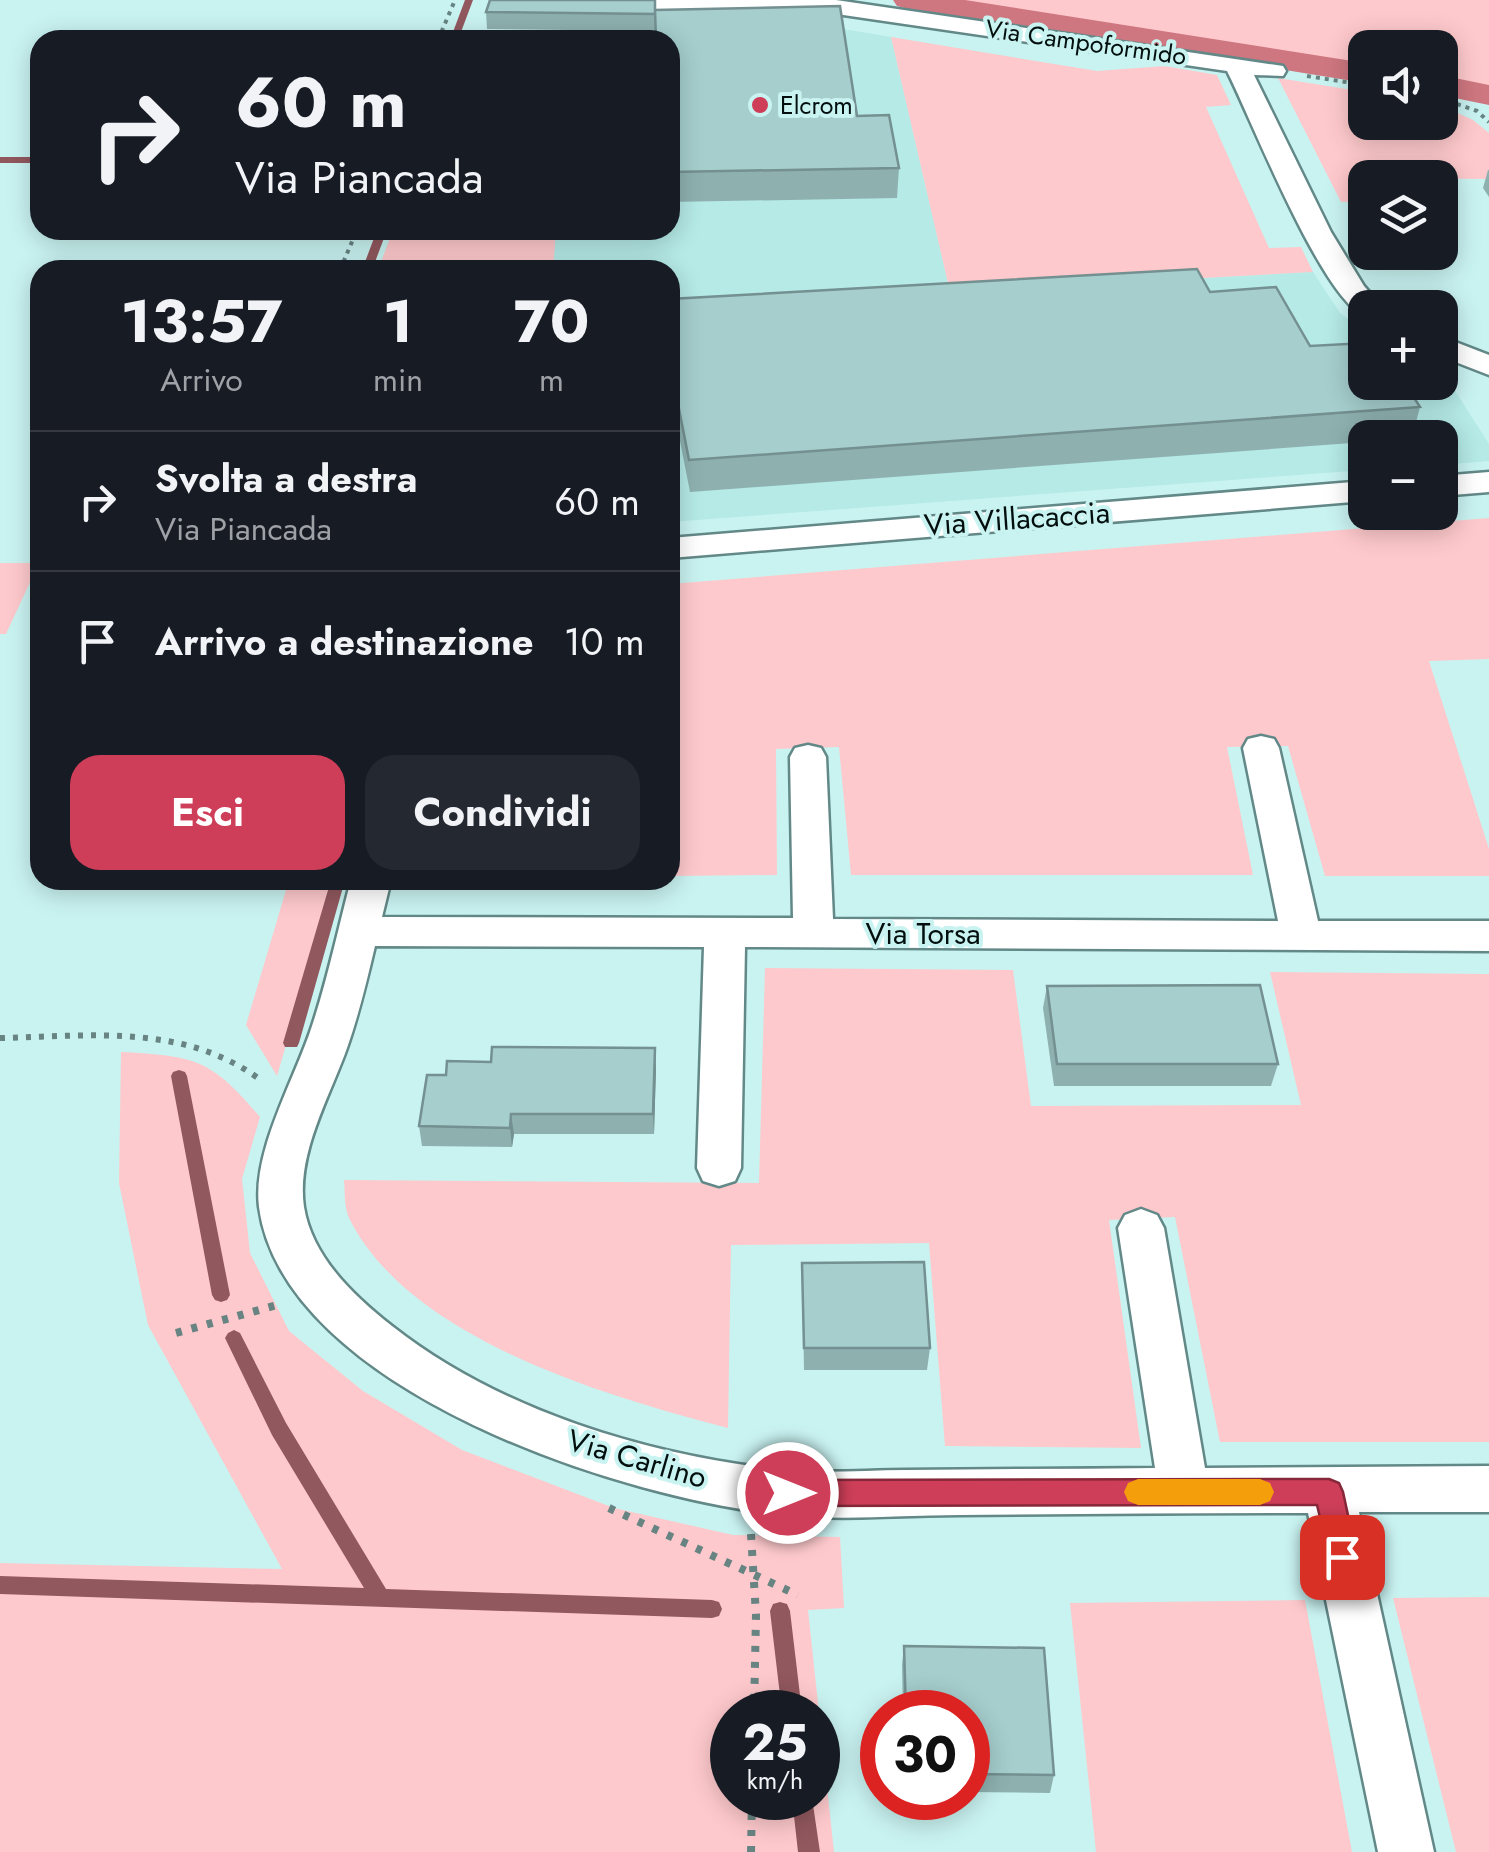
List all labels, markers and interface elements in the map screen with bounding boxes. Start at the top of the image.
street label: Via Campoformido [983,10,1189,74]
map controls [1348,30,1458,530]
button: sound [1348,30,1458,140]
text: 60 m [235,52,407,153]
icon: right [70,70,200,200]
place label: Elcrom [780,87,853,123]
marker: Elcrom [749,94,771,116]
text: Via Piancada [235,145,484,210]
button: layers [1348,160,1458,270]
text: 13:57 [121,278,283,365]
text: 1 [383,278,413,365]
text: 70 [514,278,590,365]
button: + [1348,290,1458,400]
text: Arrivo [160,357,243,403]
text: min [373,357,423,403]
text: m [539,357,564,403]
button: − [1348,420,1458,530]
text: Svolta a destra [155,451,417,506]
icon: right [70,474,125,529]
text: 60 m [554,474,640,529]
street label: Via Villacaccia [922,491,1112,546]
text: Via Piancada [155,506,332,552]
icon: arrive [70,614,125,669]
text: Arrivo a destinazione [155,614,534,669]
text: 10 m [564,614,645,669]
button: Esci [70,755,345,870]
button: Condividi [365,755,640,870]
street label: Via Torsa [865,912,981,955]
street label: Via Carlino [562,1418,712,1499]
position arrow [736,1441,840,1545]
pin [1300,1515,1385,1600]
icon: arrive [1315,1530,1370,1585]
speed limit sign: 30 [860,1690,990,1820]
text: 25 [742,1706,808,1779]
text: km/h [747,1762,803,1798]

